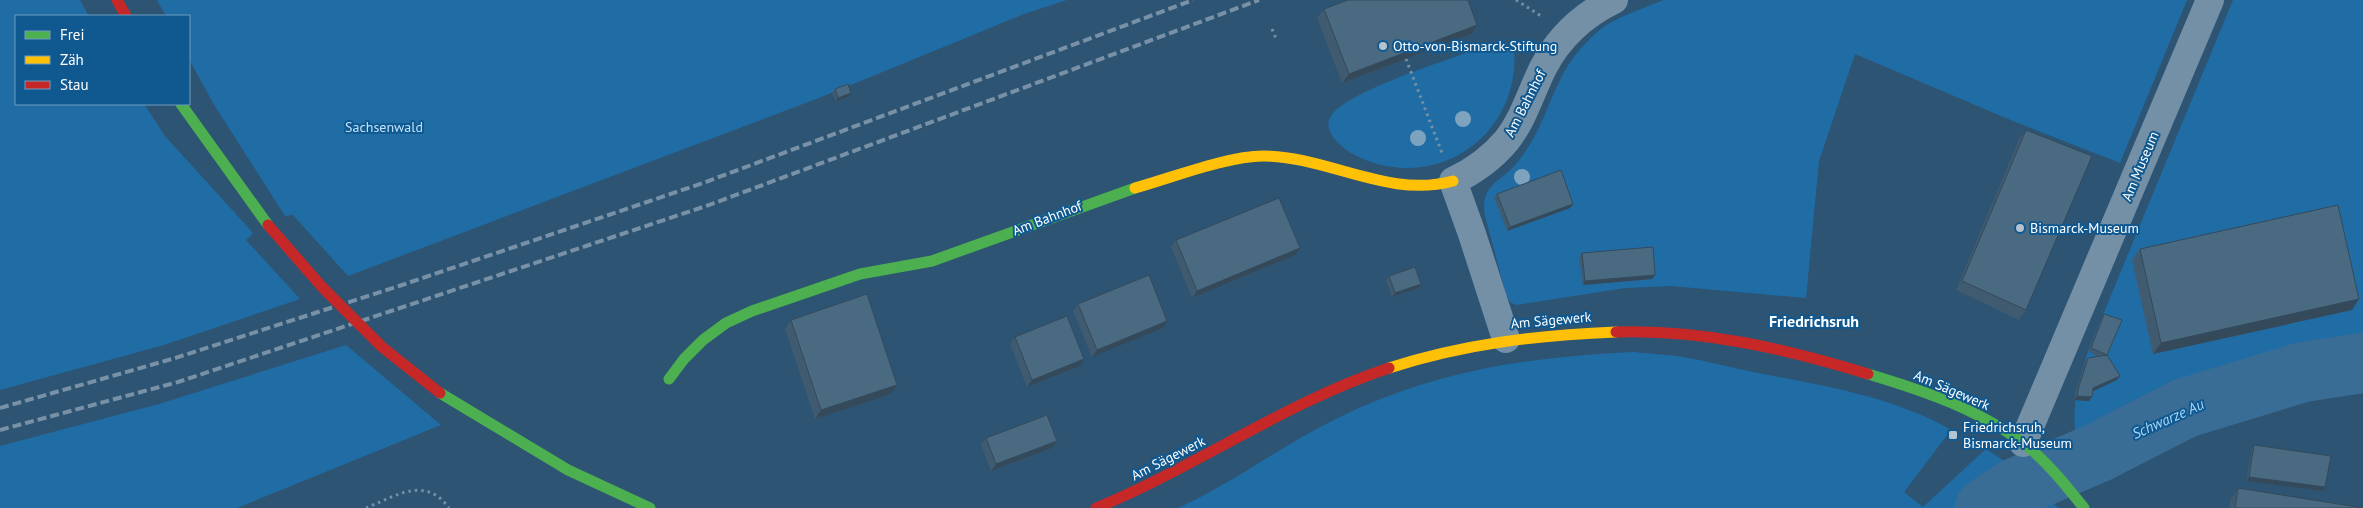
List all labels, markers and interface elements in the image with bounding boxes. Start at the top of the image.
legend [15,15,190,105]
text: Frei [60,25,85,44]
place label: Otto-von-Bismarck-Stiftung [1393,37,1557,55]
marker: Otto-von-Bismarck-Stiftung [1377,40,1389,52]
text: Zäh [60,50,84,69]
street label: Am Bahnhof [1500,66,1550,140]
text: Stau [60,75,89,94]
park label: Sachsenwald [345,118,423,136]
street label: Am Museum [2117,128,2163,204]
street label: Am Bahnhof [1010,196,1085,240]
place label: Bismarck-Museum [2030,219,2139,237]
marker: Bismarck-Museum [2014,222,2026,234]
street label: Am Sägewerk [1510,307,1592,332]
district label: Friedrichsruh [1769,311,1859,331]
street label: Am Sägewerk [1911,366,1993,414]
water label: Schwarze Au [2129,394,2207,443]
place label: Friedrichsruh, Bismarck-Museum [1963,418,2072,452]
marker: Friedrichsruh, Bismarck-Museum [1947,429,1959,441]
street label: Am Sägewerk [1128,431,1208,484]

